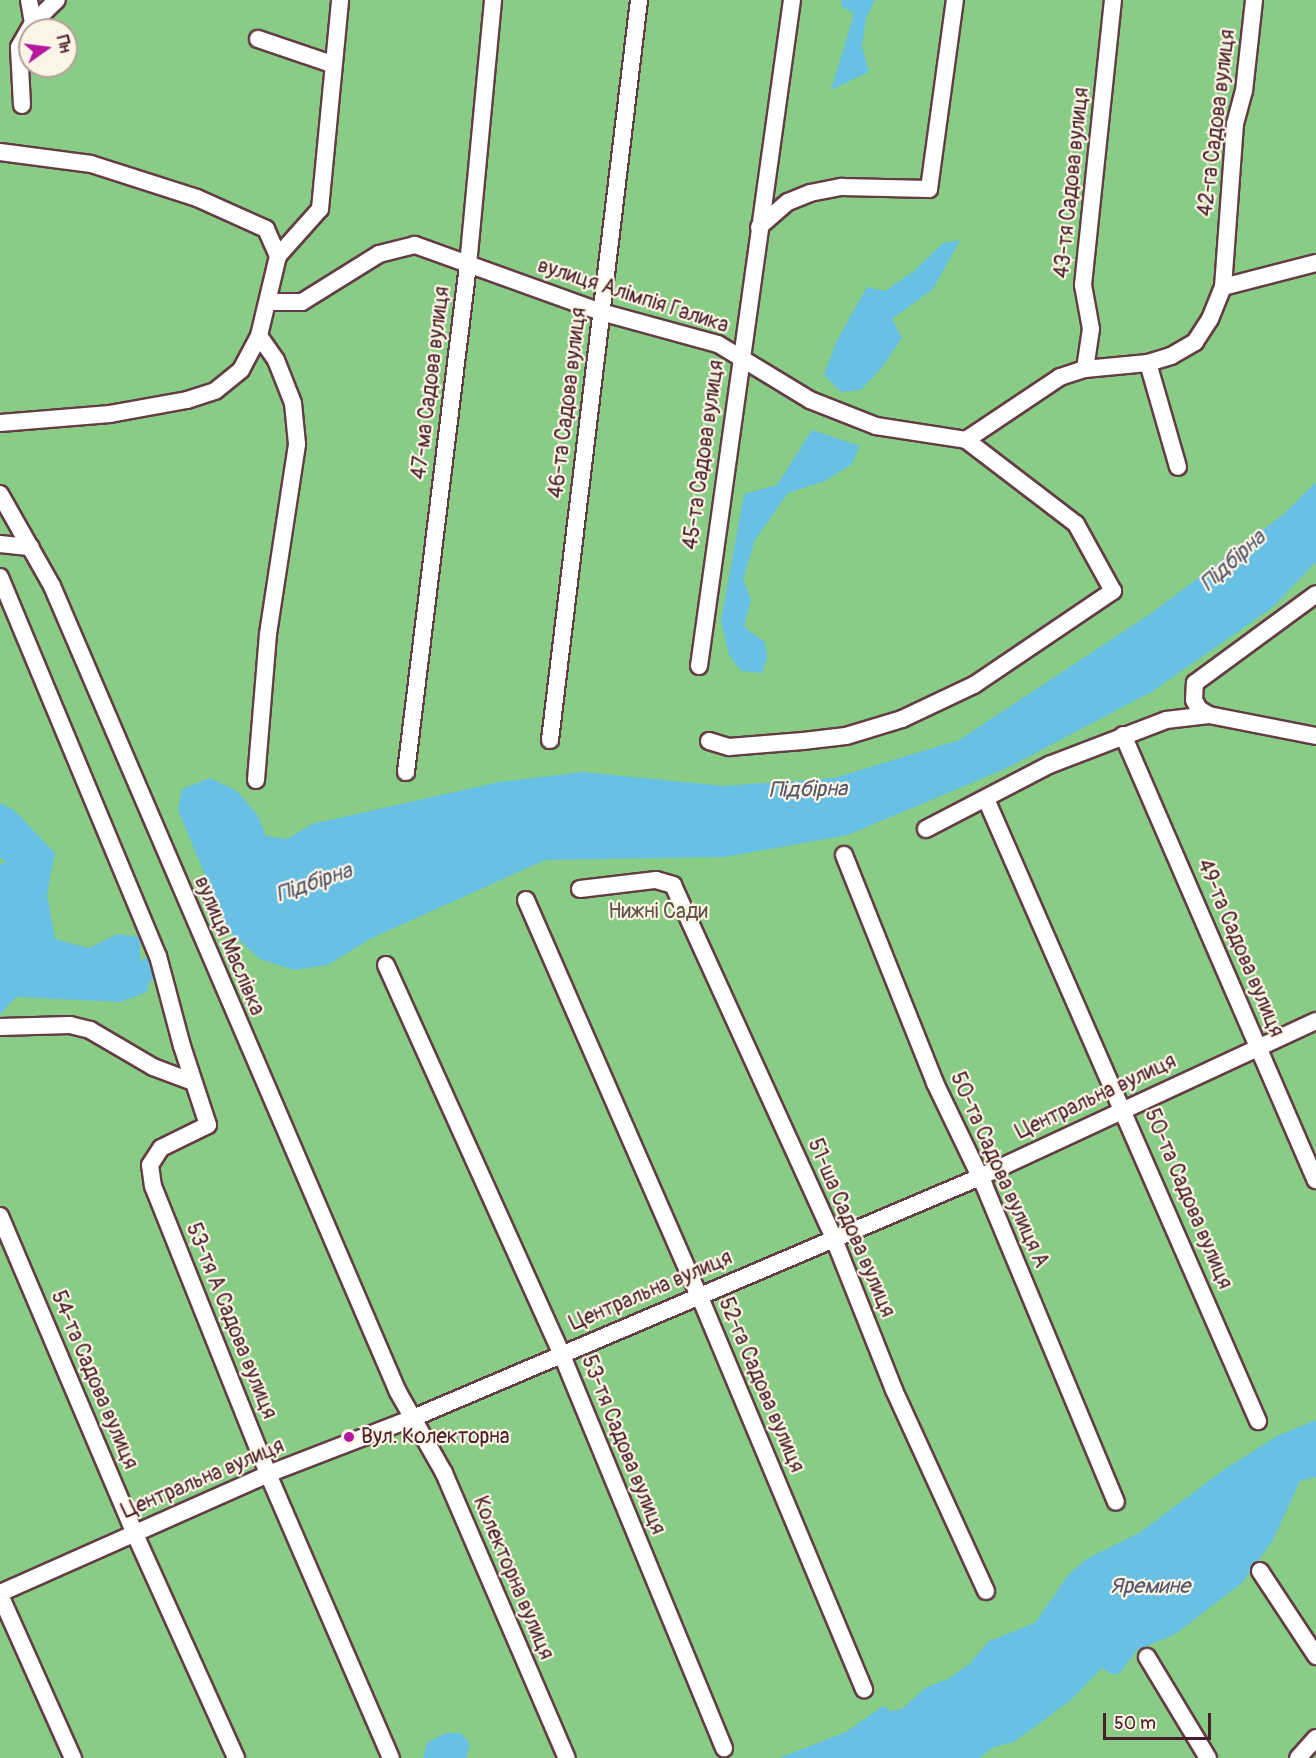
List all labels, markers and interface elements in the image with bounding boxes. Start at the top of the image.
north arrow [18,18,78,78]
street label: 42-га Садова вулиця [1193,28,1241,218]
text: Пн [52,33,75,55]
street label: 43-тя Садова вулиця [1049,86,1095,280]
street label: вулиця Алімпія Галика [534,253,732,339]
street label: 47-ма Садова вулиця [407,285,455,481]
street label: 46-та Садова вулиця [544,306,592,500]
street label: 45-та Садова вулиця [678,359,730,551]
water label: Підбірна [1195,525,1271,597]
water label: Підбірна [769,776,847,804]
street label: 49-та Садова вулиця [1191,855,1289,1041]
water label: Підбірна [273,858,355,908]
street label: вулиця Маслівка [188,873,270,1019]
park label: Нижні Сади [608,899,708,925]
street label: Центральна вулиця [1012,1049,1180,1145]
street label: 50-та Садова вулиця А [944,1068,1054,1272]
street label: 50-та Садова вулиця [1139,1105,1237,1293]
street label: 51-ша Садова вулиця [802,1135,900,1321]
street label: 53-тя А Садова вулиця [180,1219,282,1423]
street label: Центральна вулиця [566,1245,736,1337]
street label: 54-та Садова вулиця [45,1287,143,1473]
street label: 52-га Садова вулиця [713,1294,809,1476]
street label: 53-тя Садова вулиця [576,1352,670,1538]
place label: Вул. Колекторна [361,1424,510,1450]
marker: Вул. Колекторна [342,1430,356,1444]
street label: Центральна вулиця [118,1433,288,1525]
street label: Колекторна вулиця [467,1493,559,1663]
water label: Яремине [1110,1574,1190,1600]
scale bar [1106,1701,1214,1739]
text: 50 m [1114,1712,1156,1735]

